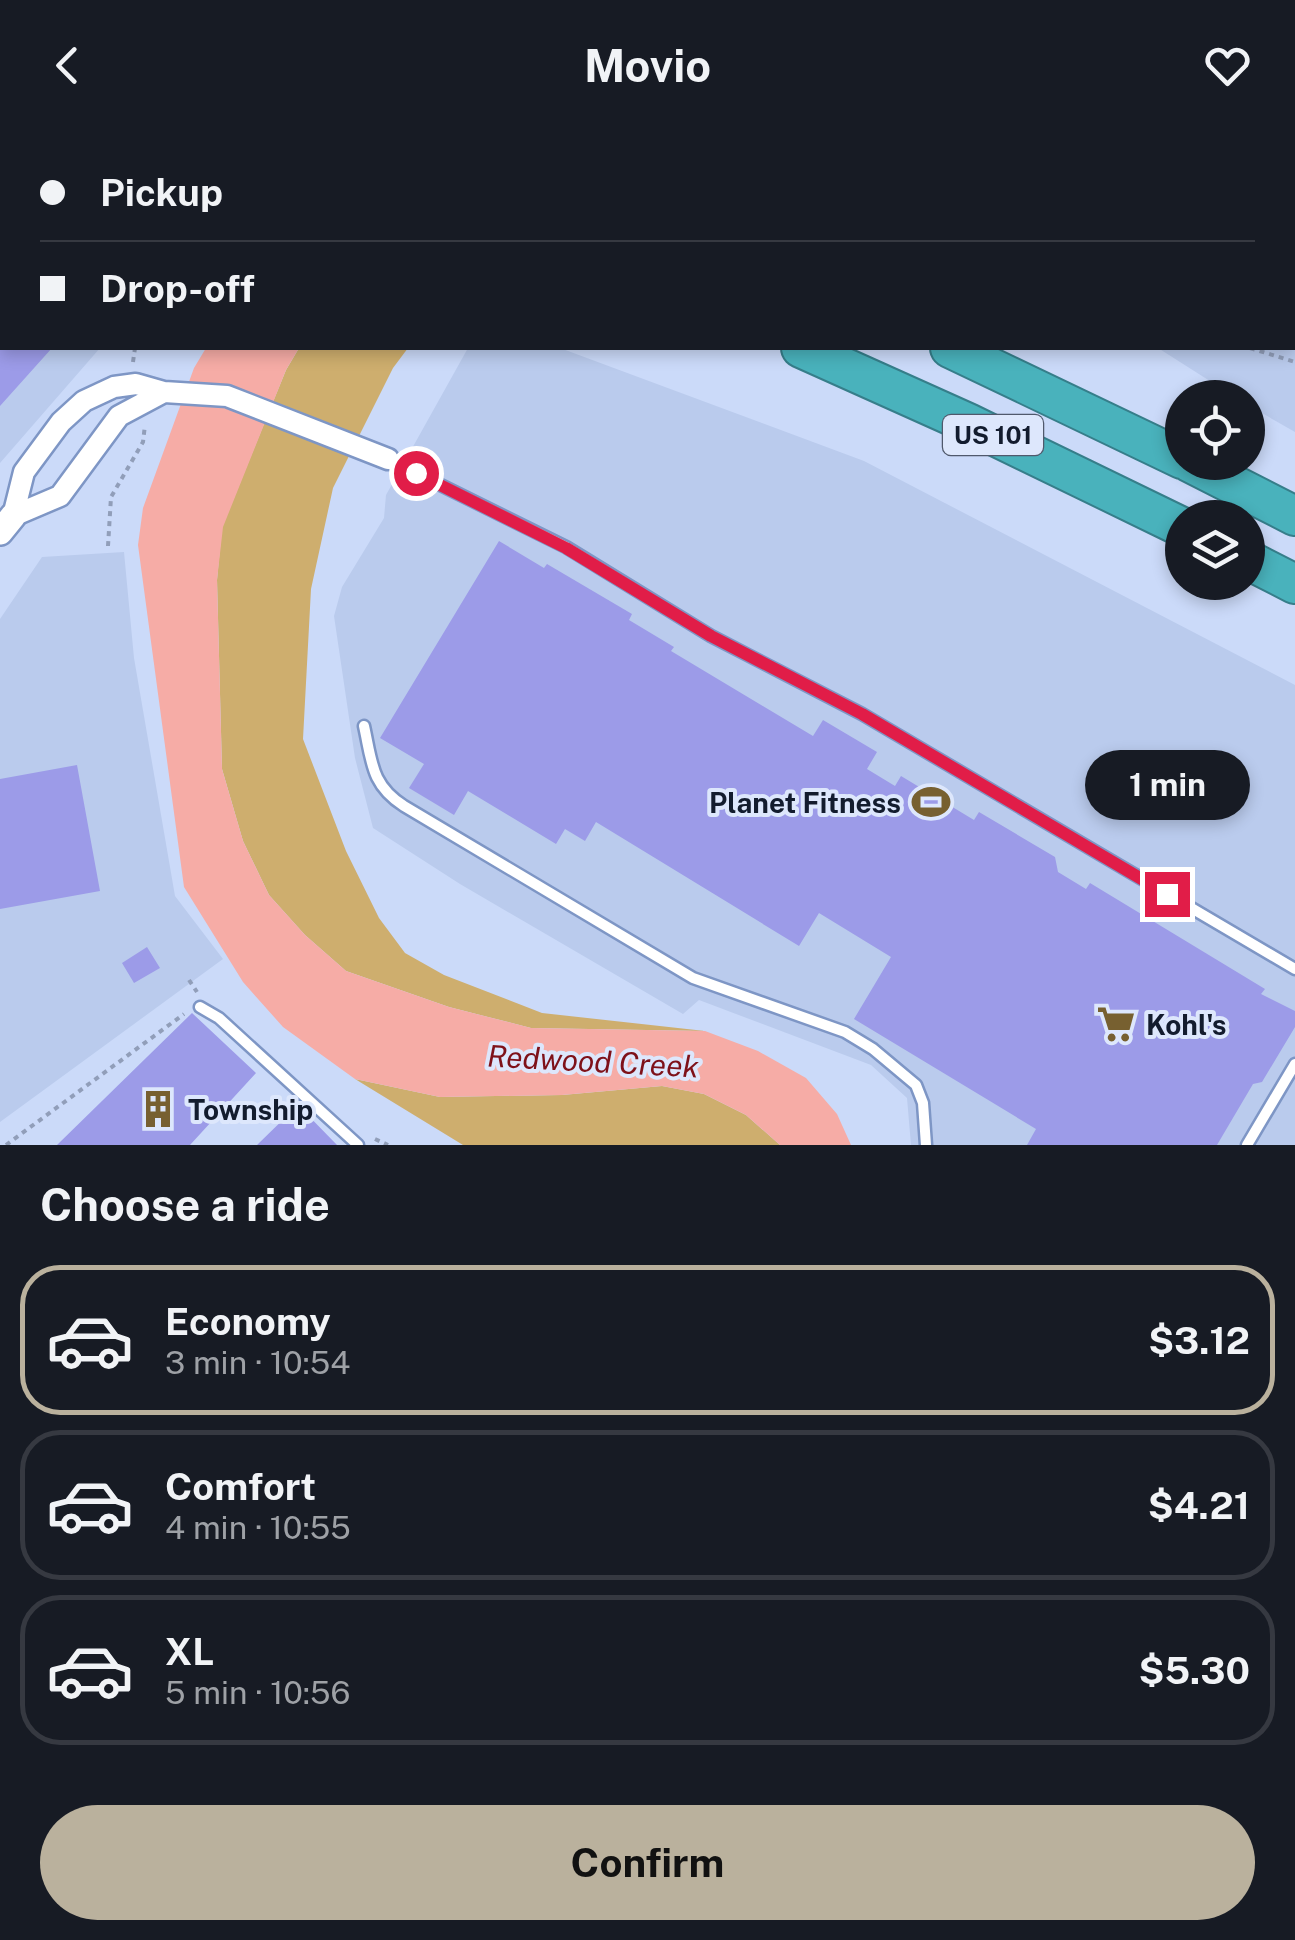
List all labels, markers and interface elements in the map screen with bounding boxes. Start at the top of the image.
icon: back [40,38,95,93]
icon: heart [1200,38,1255,93]
text: Movio [584,39,711,92]
text: Pickup [100,170,223,215]
text: Drop-off [100,266,255,311]
map controls [1165,380,1265,600]
button: locate [1165,380,1265,480]
road number: US 101 [943,415,1043,455]
route start [394,451,439,496]
button: layers [1165,500,1265,600]
callout: 1 min [1084,749,1250,819]
text: 1 min [1129,766,1206,803]
sports icon: Planet Fitness [910,781,952,823]
place label: Planet Fitness [709,786,901,819]
route end [1145,872,1190,917]
supermarket icon: Kohl's [1095,1003,1137,1045]
place label: Kohl's [1146,1008,1227,1041]
water label: Redwood Creek [486,1037,700,1085]
building icon: Township [137,1088,179,1130]
place label: Township [188,1093,313,1126]
text: Choose a ride [40,1178,330,1231]
icon: car [45,1295,135,1385]
text: Economy [165,1299,331,1344]
text: $3.12 [1148,1318,1250,1363]
text: 3 min · 10:54 [165,1344,350,1381]
icon: car [45,1460,135,1550]
text: Comfort [165,1464,316,1509]
text: $4.21 [1148,1483,1250,1528]
text: 4 min · 10:55 [165,1509,351,1546]
icon: car [45,1625,135,1715]
text: XL [165,1629,214,1674]
text: $5.30 [1139,1648,1250,1693]
text: 5 min · 10:56 [165,1674,350,1711]
button: Confirm [40,1805,1255,1920]

